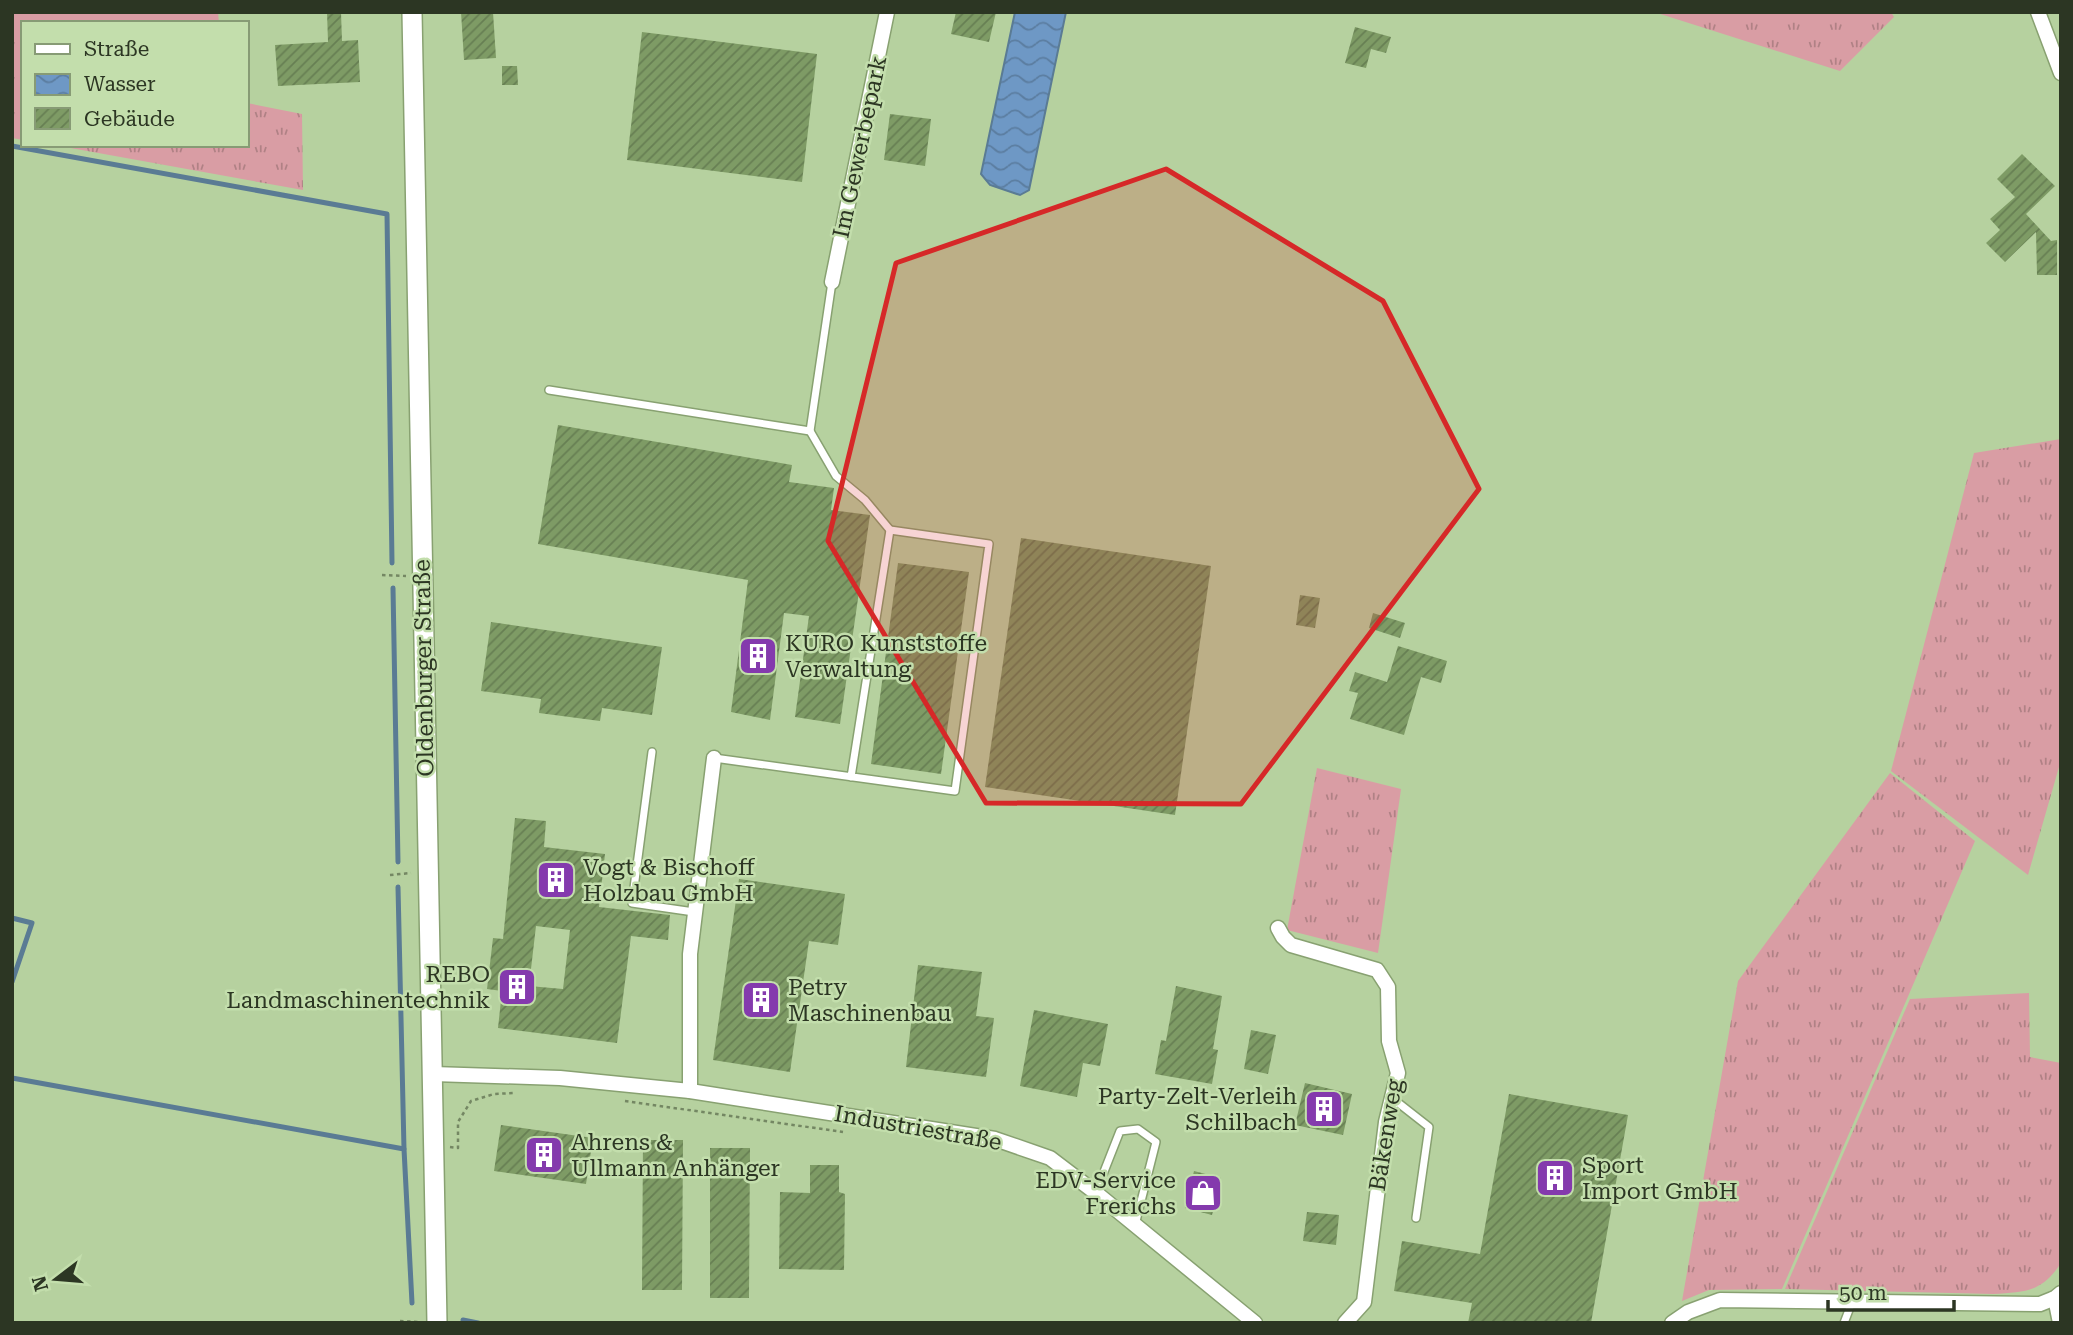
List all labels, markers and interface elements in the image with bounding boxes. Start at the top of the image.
legend [21,21,248,147]
text: Straße [84,37,149,61]
street label: Im Gewerbepark [828,53,893,241]
text: Wasser [84,72,156,96]
text: Gebäude [84,107,175,131]
street label: Oldenburger Straße [409,559,439,777]
place label: KURO Kunststoffe Verwaltung [785,630,987,683]
building icon: KURO Kunststoffe Verwaltung [737,635,779,677]
place label: Vogt & Bischoff Holzbau GmbH [583,854,756,907]
building icon: Vogt & Bischoff Holzbau GmbH [535,859,577,901]
place label: REBO Landmaschinentechnik [226,961,490,1014]
building icon: REBO Landmaschinentechnik [496,966,538,1008]
place label: Petry Maschinenbau [788,974,951,1027]
building icon: Petry Maschinenbau [740,979,782,1021]
street label: Bäkenweg [1364,1077,1408,1193]
place label: Party-Zelt-Verleih Schilbach [1098,1083,1297,1136]
building icon: Party-Zelt-Verleih Schilbach [1303,1088,1345,1130]
street label: Industriestraße [832,1100,1004,1156]
place label: Ahrens & Ullmann Anhänger [571,1129,780,1182]
building icon: Ahrens & Ullmann Anhänger [523,1134,565,1176]
place label: Sport Import GmbH [1582,1152,1738,1205]
building icon: Sport Import GmbH [1534,1157,1576,1199]
place label: EDV-Service Frerichs [1035,1167,1176,1220]
shop icon: EDV-Service Frerichs [1182,1172,1224,1214]
north arrow [21,1244,91,1314]
scale bar [1828,1268,1954,1312]
text: N [27,1273,53,1294]
text: 50 m [1839,1281,1887,1305]

